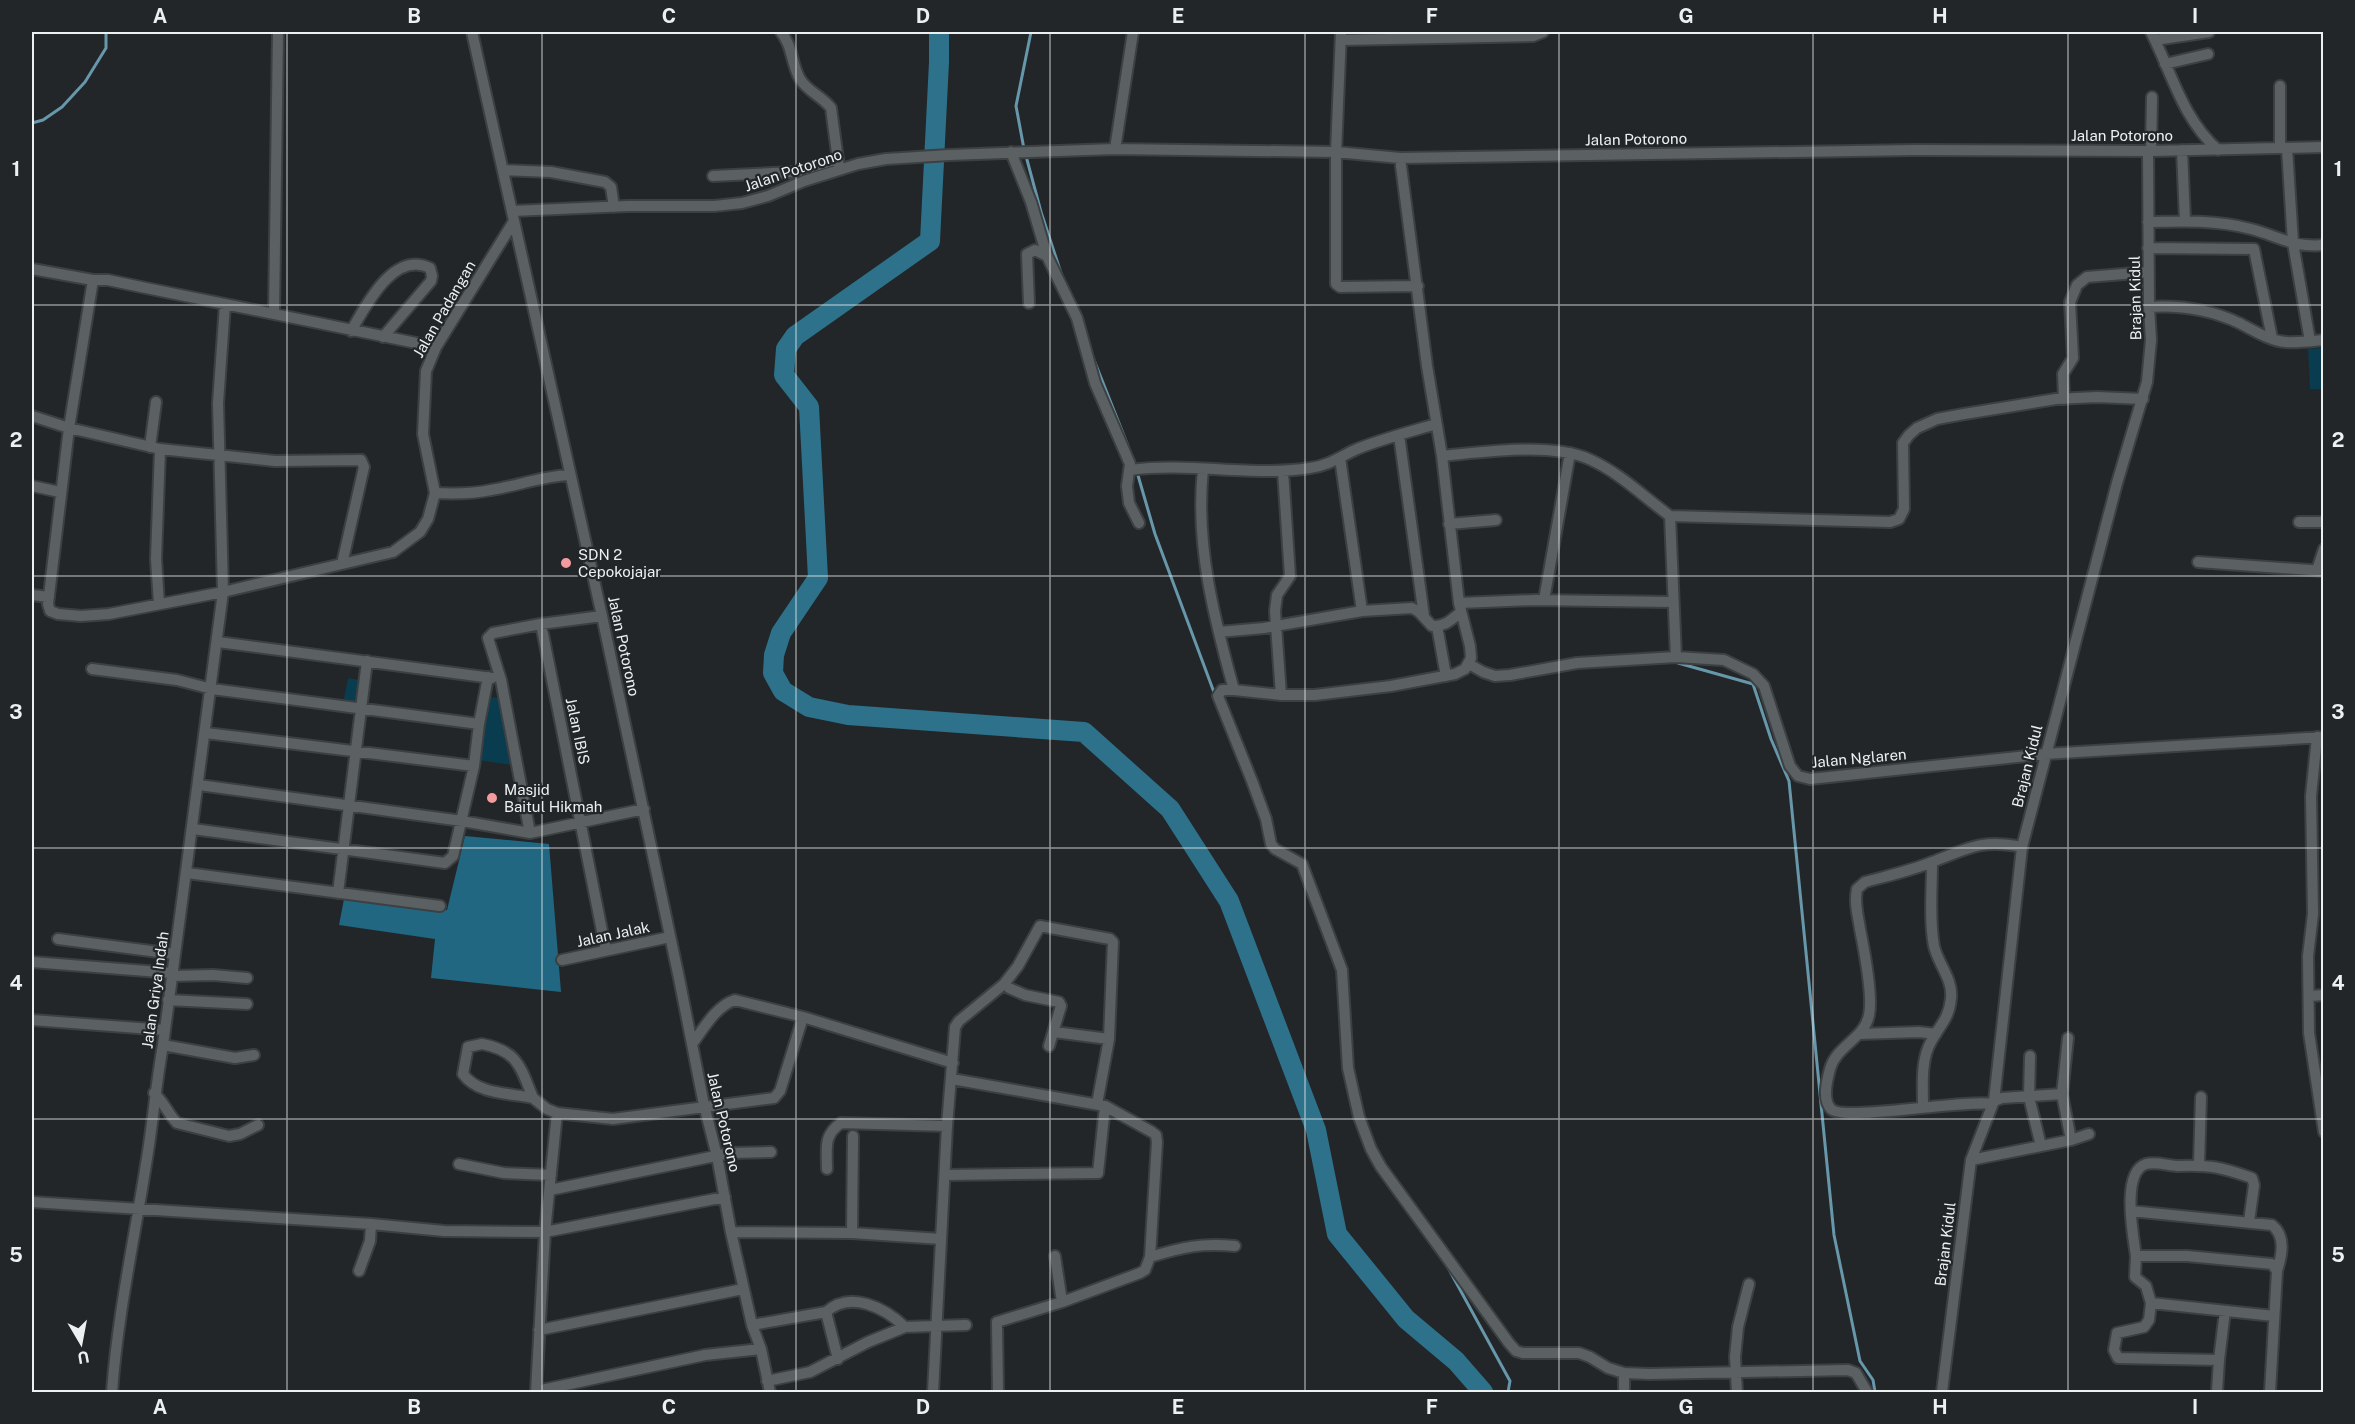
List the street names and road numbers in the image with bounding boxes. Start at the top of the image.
street label: Jalan Potorono [2071,127,2173,144]
street label: Jalan Potorono [1585,130,1687,148]
street label: Jalan Potorono [742,145,844,195]
street label: Brajan Kidul [2126,255,2144,341]
street label: Jalan Padangan [409,258,479,360]
street label: Jalan Potorono [605,594,643,698]
street label: Jalan IBIS [563,696,593,766]
street label: Brajan Kidul [2009,723,2045,809]
street label: Jalan Nglaren [1811,745,1907,771]
street label: Jalan Jalak [575,918,651,950]
street label: Jalan Griya Indah [138,930,172,1050]
street label: Jalan Potorono [704,1070,744,1174]
street label: Brajan Kidul [1931,1201,1959,1287]

